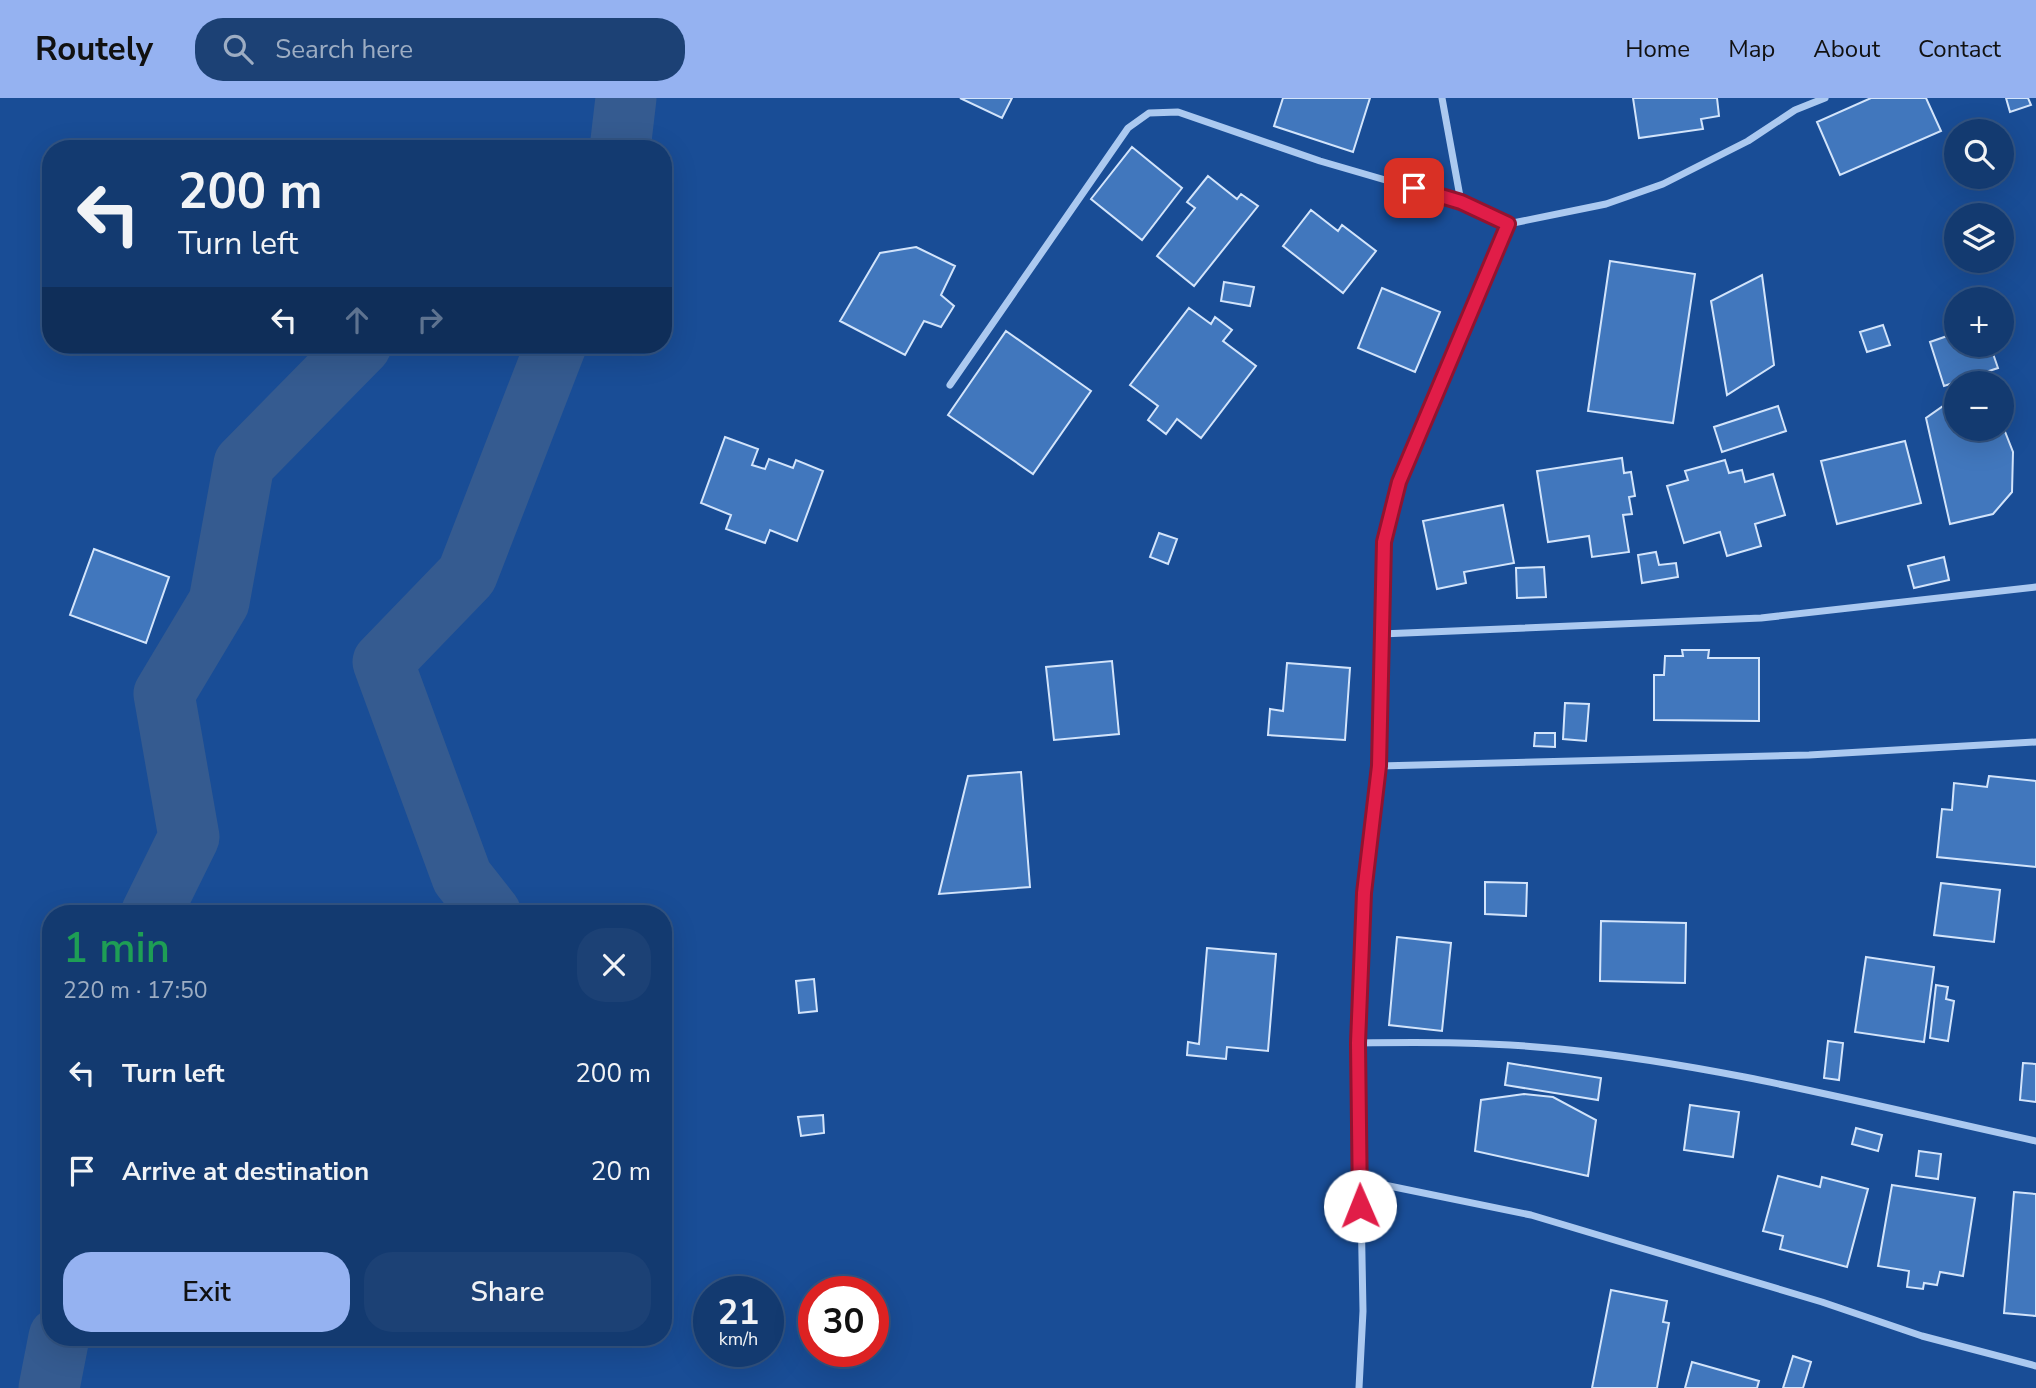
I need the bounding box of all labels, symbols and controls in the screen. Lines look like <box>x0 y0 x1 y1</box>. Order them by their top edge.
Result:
search box <box>195 18 685 81</box>
text: Routely <box>35 27 153 72</box>
icon: search <box>219 30 257 68</box>
text: Search here <box>275 32 413 67</box>
text: Home <box>1625 33 1690 65</box>
text: Map <box>1728 33 1775 65</box>
text: About <box>1813 33 1880 65</box>
text: Contact <box>1918 33 2001 65</box>
map controls <box>1944 119 2014 441</box>
button: search <box>1944 119 2014 189</box>
text: 200 m <box>178 158 322 225</box>
pin <box>1384 158 1444 218</box>
icon: left <box>63 168 154 259</box>
icon: arrive <box>1395 169 1433 207</box>
button: layers <box>1944 203 2014 273</box>
text: Turn left <box>178 222 298 265</box>
button: + <box>1944 287 2014 357</box>
icon: left <box>265 301 303 339</box>
icon: ahead <box>338 301 376 339</box>
icon: right <box>411 301 449 339</box>
button: − <box>1944 371 2014 441</box>
text: 1 min <box>63 920 170 977</box>
button: close <box>577 928 651 1002</box>
text: 220 m · 17:50 <box>63 975 208 1006</box>
icon: left <box>63 1054 101 1092</box>
text: Turn left <box>122 1056 225 1091</box>
text: 200 m <box>575 1056 651 1091</box>
icon: arrive <box>63 1152 101 1190</box>
text: Arrive at destination <box>122 1154 369 1189</box>
text: 20 m <box>591 1154 651 1189</box>
position arrow <box>1323 1169 1397 1243</box>
button: Exit <box>63 1252 350 1332</box>
button: Share <box>364 1252 651 1332</box>
speed limit sign: 30 <box>798 1276 889 1367</box>
text: 21 <box>717 1289 760 1336</box>
text: km/h <box>719 1327 758 1351</box>

